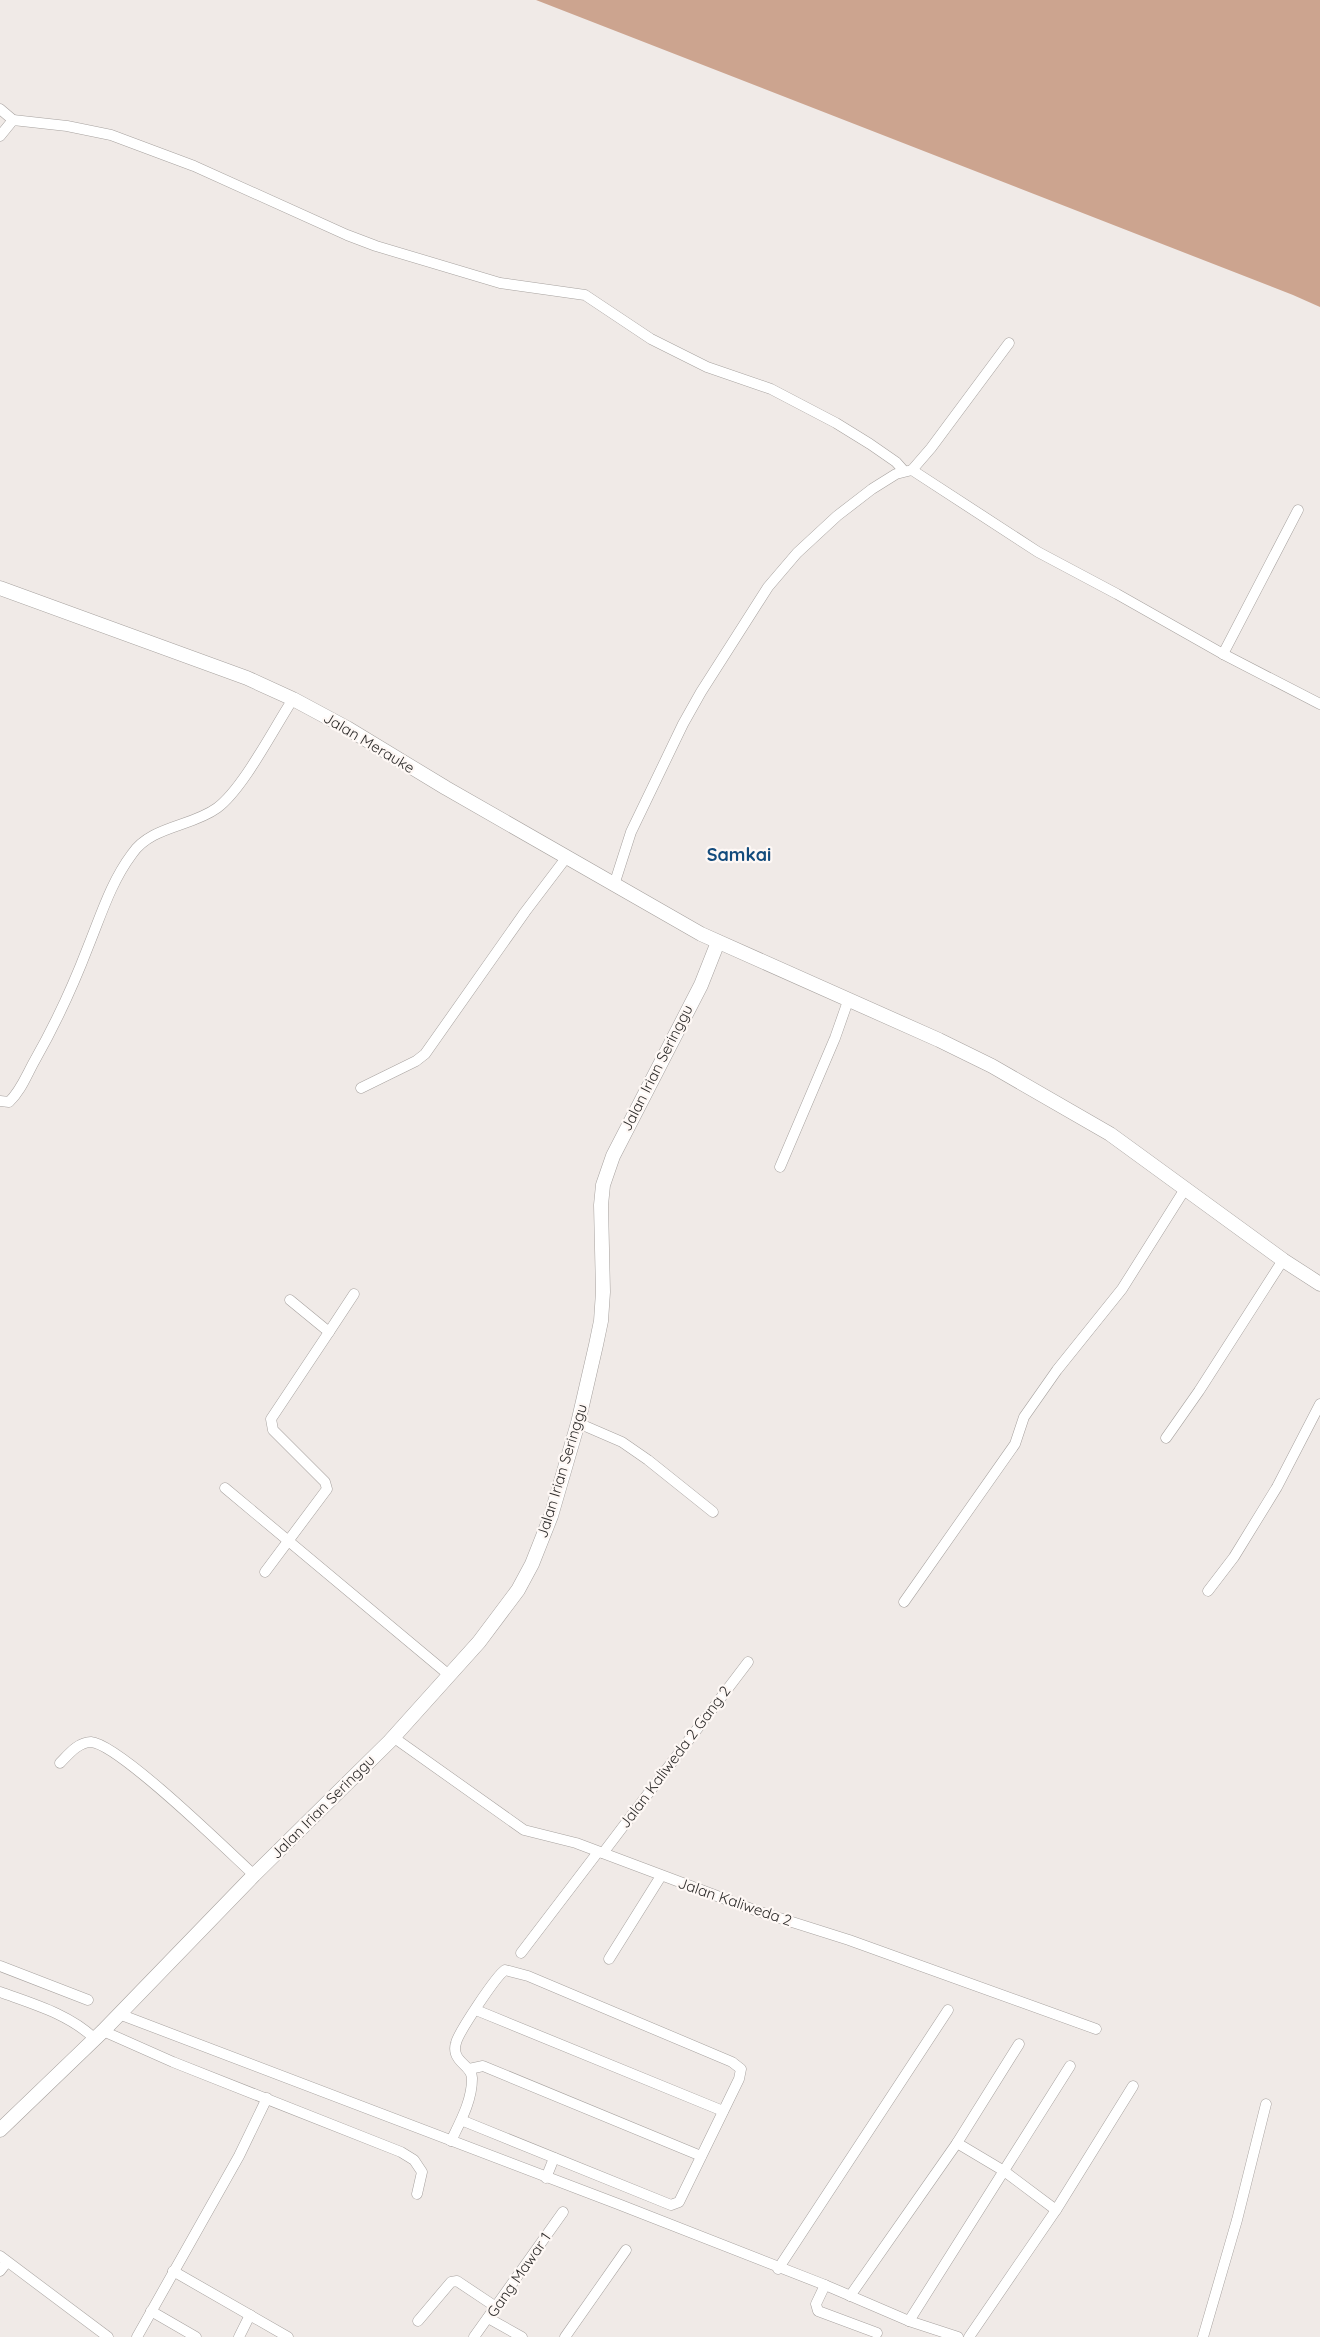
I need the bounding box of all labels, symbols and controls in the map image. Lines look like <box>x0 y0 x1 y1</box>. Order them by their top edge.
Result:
street label: Jalan Merauke <box>320 708 418 777</box>
district label: Samkai <box>707 843 771 866</box>
street label: Jalan Irian Seringgu <box>616 1001 697 1134</box>
street label: Jalan Irian Seringgu <box>532 1401 591 1540</box>
street label: Jalan Kaliweda 2 Gang 2 <box>615 1682 734 1832</box>
street label: Jalan Irian Seringgu <box>267 1751 379 1863</box>
street label: Jalan Kaliweda 2 <box>676 1873 795 1930</box>
street label: Gang Mawar 1 <box>482 2229 555 2321</box>

